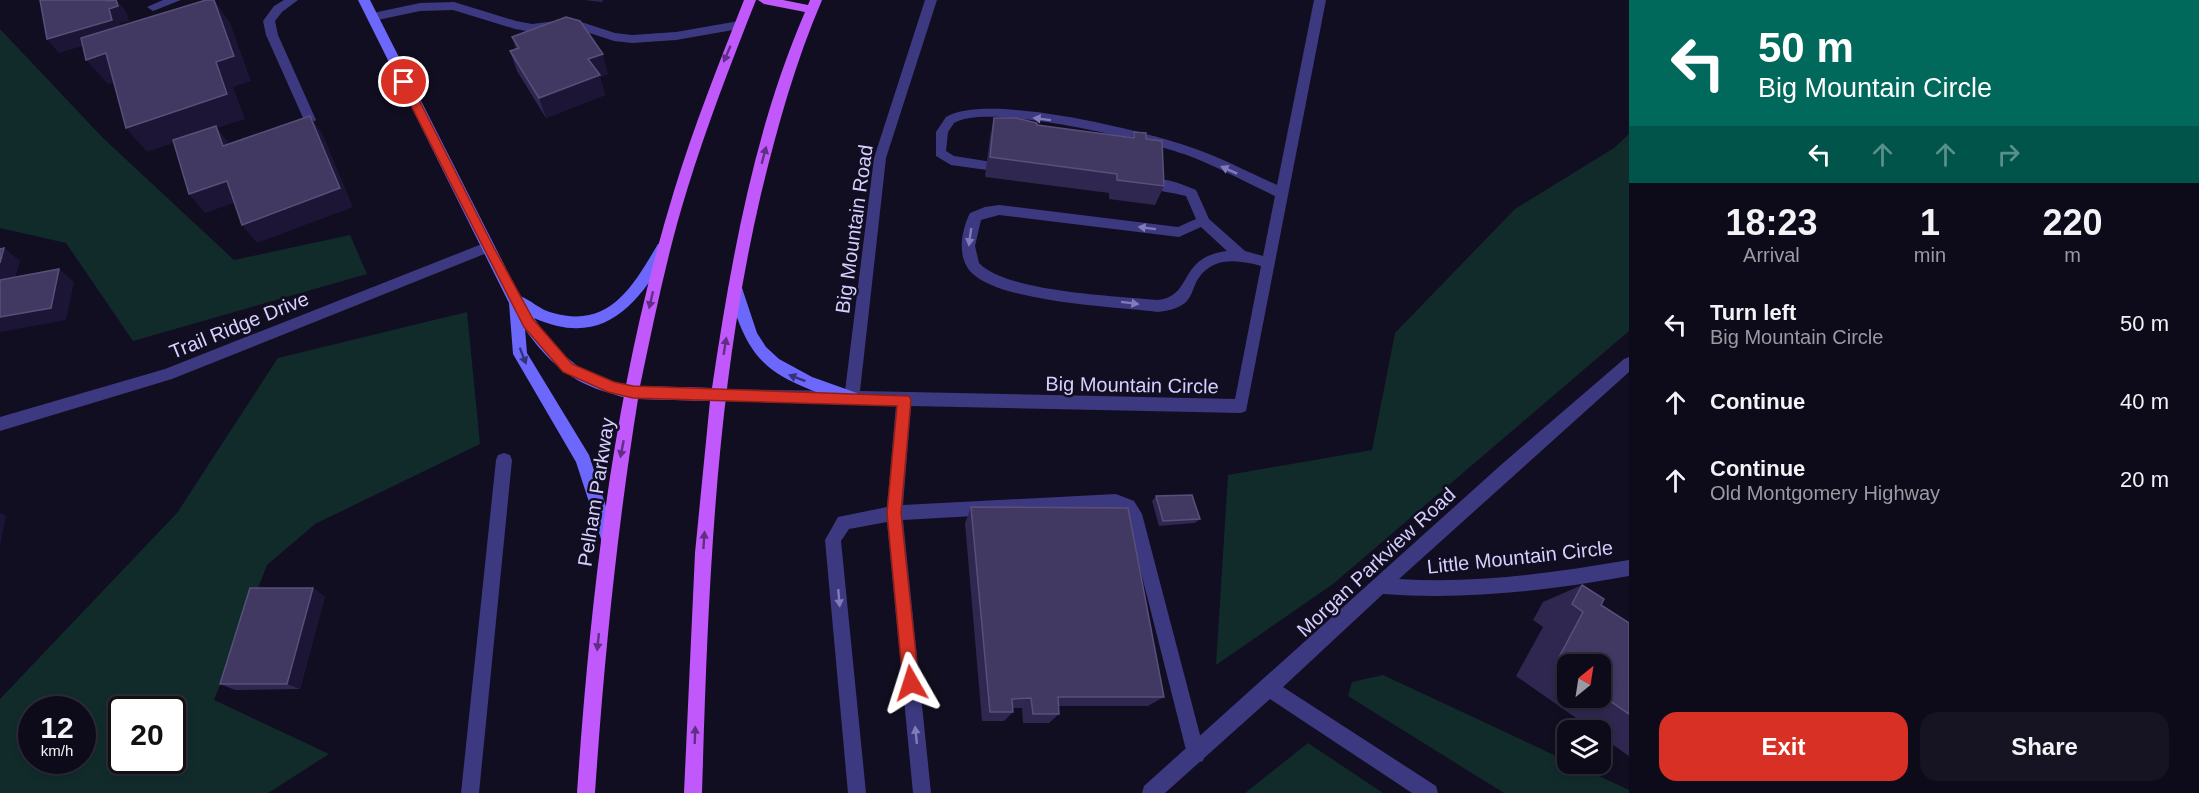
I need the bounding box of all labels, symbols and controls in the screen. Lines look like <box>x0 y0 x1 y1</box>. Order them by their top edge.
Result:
icon: left <box>1659 24 1737 102</box>
text: 50 m <box>1758 24 1854 71</box>
one-way arrow <box>722 45 732 63</box>
pin <box>378 56 429 107</box>
icon: arrive <box>387 65 420 98</box>
text: Big Mountain Circle <box>1758 73 1992 103</box>
one-way arrow <box>1032 114 1051 124</box>
icon: left <box>1803 138 1836 171</box>
icon: ahead <box>1866 138 1899 171</box>
icon: ahead <box>1929 138 1962 171</box>
icon: right <box>1992 138 2025 171</box>
street label: Big Mountain Road <box>831 143 877 315</box>
one-way arrow <box>760 146 770 164</box>
one-way arrow <box>1220 165 1237 174</box>
text: 18:23 <box>1725 202 1817 243</box>
text: 1 <box>1920 202 1940 243</box>
text: 220 <box>2042 202 2103 243</box>
one-way arrow <box>1137 223 1156 233</box>
one-way arrow <box>966 227 975 246</box>
text: Arrival <box>1743 244 1800 266</box>
text: min <box>1914 244 1946 266</box>
text: m <box>2064 244 2081 266</box>
street label: Trail Ridge Drive <box>166 287 312 363</box>
one-way arrow <box>645 290 655 309</box>
one-way arrow <box>1120 298 1139 308</box>
text: Turn left <box>1710 300 1796 325</box>
icon: left <box>1659 308 1692 341</box>
text: 50 m <box>2120 311 2169 336</box>
text: Big Mountain Circle <box>1710 326 1883 348</box>
one-way arrow <box>721 336 730 355</box>
one-way arrow <box>518 347 528 365</box>
street label: Big Mountain Circle <box>1045 372 1219 398</box>
one-way arrow <box>788 373 806 383</box>
icon: ahead <box>1659 386 1692 419</box>
text: Continue <box>1710 389 1805 414</box>
text: 40 m <box>2120 389 2169 414</box>
street label: Pelham Parkway <box>573 416 619 568</box>
one-way arrow <box>617 440 626 459</box>
text: Continue <box>1710 456 1805 481</box>
icon: ahead <box>1659 464 1692 497</box>
text: 20 m <box>2120 467 2169 492</box>
text: Old Montgomery Highway <box>1710 482 1940 504</box>
street label: Morgan Parkview Road <box>1292 483 1460 641</box>
one-way arrow <box>699 530 709 549</box>
street label: Little Mountain Circle <box>1426 536 1614 578</box>
one-way arrow <box>834 588 844 607</box>
one-way arrow <box>593 633 603 652</box>
position arrow <box>879 651 943 715</box>
north arrow <box>1557 654 1611 708</box>
map controls <box>1557 654 1611 774</box>
speed limit sign: 20 <box>108 696 186 774</box>
text: 12 <box>40 711 74 744</box>
button: Exit <box>1659 712 1908 781</box>
button: Share <box>1920 712 2169 781</box>
button: layers <box>1557 720 1611 774</box>
one-way arrow <box>690 725 699 744</box>
one-way arrow <box>911 725 921 744</box>
text: km/h <box>41 742 73 759</box>

